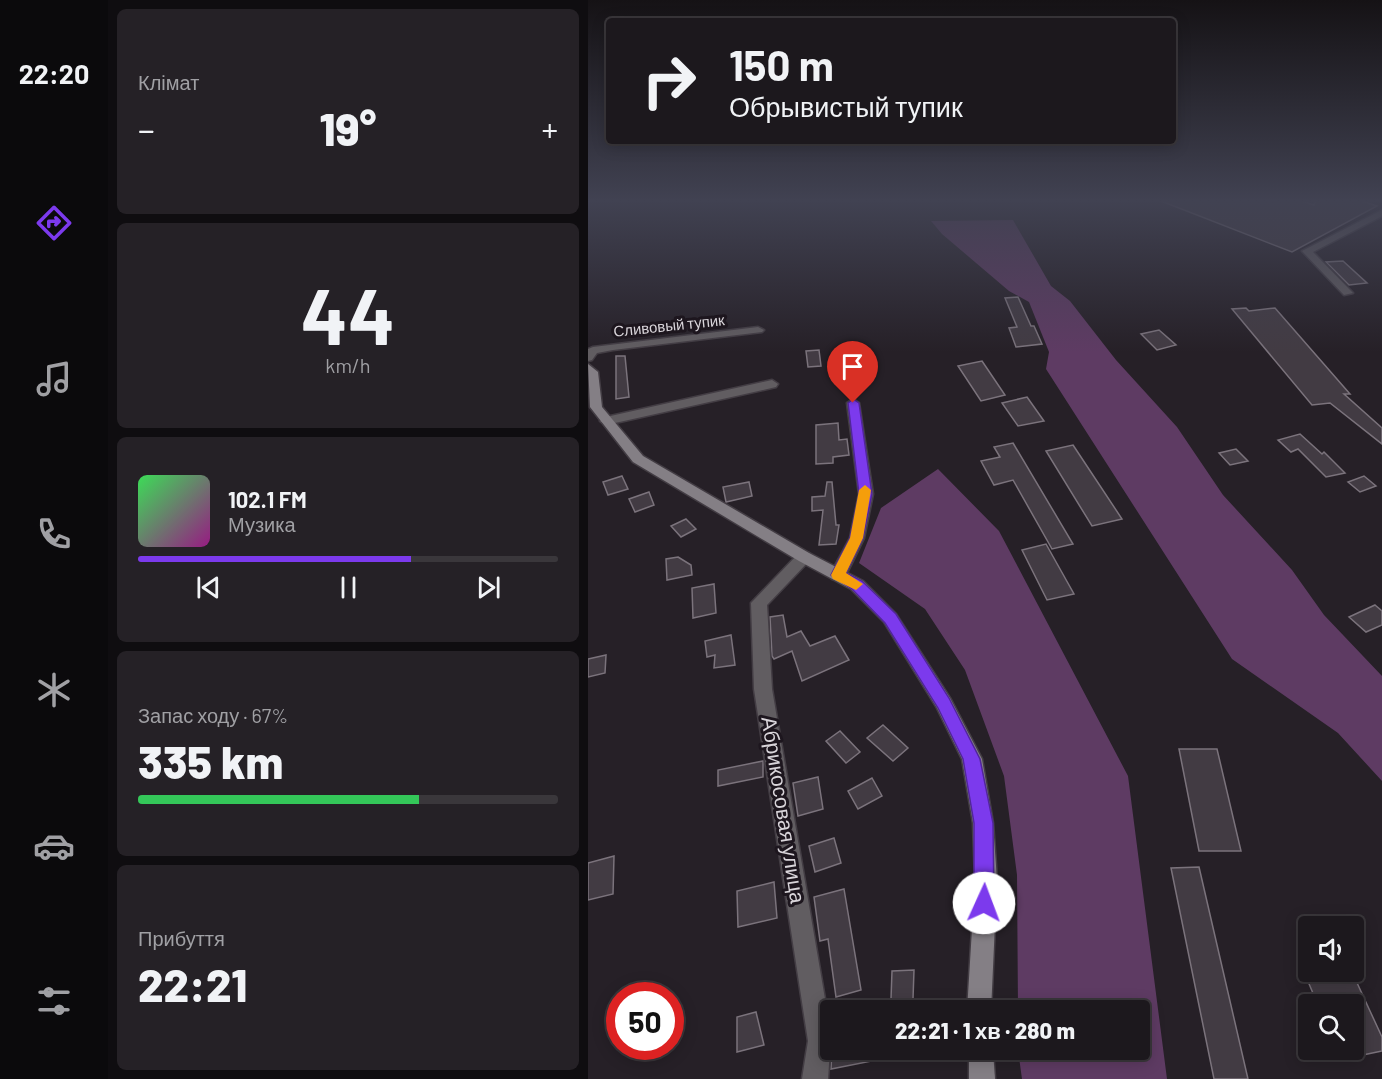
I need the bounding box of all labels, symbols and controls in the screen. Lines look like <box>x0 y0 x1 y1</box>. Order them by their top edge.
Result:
text: 150 m <box>729 39 834 89</box>
icon: right <box>630 42 708 120</box>
text: 22:20 <box>19 57 89 89</box>
text: Клімат <box>138 70 199 94</box>
text: Обрывистый тупик <box>729 90 963 122</box>
text: 19° <box>320 101 376 155</box>
text: − <box>138 109 155 149</box>
text: + <box>542 109 558 149</box>
icon: directions <box>33 202 75 244</box>
text: 44 <box>301 267 395 361</box>
street label: Сливовый тупик <box>612 310 726 340</box>
pin <box>827 341 878 403</box>
icon: arrive <box>836 350 869 383</box>
text: km/h <box>325 353 371 377</box>
icon: music <box>33 358 75 400</box>
text: 102.1 FM <box>228 486 307 512</box>
text: Музика <box>228 512 296 536</box>
icon: phone <box>33 513 75 555</box>
icon: previous <box>192 571 225 604</box>
icon: pause <box>332 571 365 604</box>
icon: next <box>472 571 505 604</box>
icon: climate <box>33 669 75 711</box>
text: Запас ходу · 67% <box>138 703 288 727</box>
street label: Абрикосовая улица <box>757 715 812 905</box>
text: 335 km <box>138 734 283 788</box>
icon: car <box>33 825 75 867</box>
position arrow <box>952 871 1016 935</box>
map controls <box>1298 916 1364 1060</box>
button: sound <box>1298 916 1364 982</box>
text: Прибуття <box>138 926 225 950</box>
text: 22:21 <box>138 957 247 1011</box>
icon: filters <box>33 980 75 1022</box>
speed limit sign: 50 <box>606 982 684 1060</box>
button: search <box>1298 994 1364 1060</box>
text: 22:21 · 1 хв · 280 m <box>895 1017 1075 1043</box>

